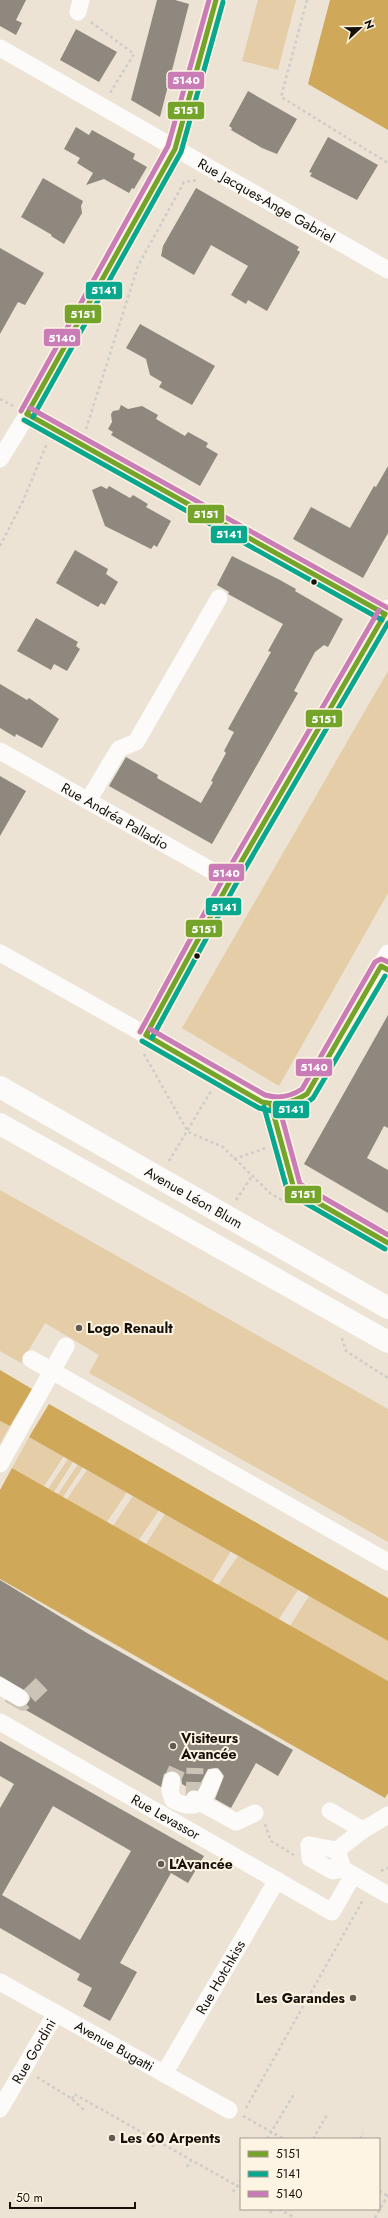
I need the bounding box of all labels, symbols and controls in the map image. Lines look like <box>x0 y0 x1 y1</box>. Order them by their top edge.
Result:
north arrow <box>340 8 380 48</box>
text: N <box>360 17 378 31</box>
line badge: 5140 <box>167 71 205 90</box>
text: 5140 <box>172 72 200 88</box>
line badge: 5151 <box>167 101 205 120</box>
text: 5151 <box>173 102 199 118</box>
street label: Rue Jacques-Ange Gabriel <box>194 153 339 248</box>
line badge: 5141 <box>85 281 123 300</box>
text: 5141 <box>91 282 117 298</box>
line badge: 5151 <box>64 304 102 324</box>
text: 5151 <box>70 306 96 322</box>
line badge: 5140 <box>43 328 81 347</box>
text: 5140 <box>48 330 76 346</box>
line badge: 5151 <box>187 504 225 524</box>
text: 5151 <box>193 506 219 522</box>
line badge: 5141 <box>210 525 248 544</box>
text: 5141 <box>216 526 242 542</box>
unlabelled marker <box>309 577 319 587</box>
line badge: 5151 <box>305 709 343 728</box>
text: 5151 <box>311 711 337 727</box>
street label: Rue Andréa Palladio <box>58 778 173 854</box>
line badge: 5140 <box>208 863 245 882</box>
text: 5140 <box>212 865 240 881</box>
line badge: 5141 <box>205 897 242 916</box>
text: 5141 <box>211 899 237 915</box>
line badge: 5151 <box>185 919 223 938</box>
text: 5151 <box>191 921 217 937</box>
unlabelled marker <box>192 951 202 961</box>
line badge: 5140 <box>295 1058 333 1077</box>
text: 5140 <box>300 1059 328 1075</box>
line badge: 5141 <box>272 1100 310 1119</box>
text: 5141 <box>278 1101 304 1117</box>
street label: Avenue Léon Blum <box>141 1161 246 1233</box>
line badge: 5151 <box>284 1185 322 1204</box>
text: 5151 <box>290 1186 316 1202</box>
place label: Logo Renault <box>87 1318 173 1338</box>
marker: Logo Renault <box>74 1323 84 1333</box>
place label: Visiteurs Avancée <box>180 1728 239 1764</box>
marker: Visiteurs Avancée <box>168 1741 178 1751</box>
street label: Rue Levassor <box>128 1789 204 1845</box>
place label: L'Avancée <box>169 1854 233 1874</box>
marker: L'Avancée <box>156 1859 166 1869</box>
street label: Rue Hotchkiss <box>191 1936 250 2018</box>
place label: Les Garandes <box>256 1988 346 2008</box>
marker: Les Garandes <box>348 1993 358 2003</box>
street label: Rue Gordini <box>7 2015 61 2088</box>
street label: Avenue Bugatti <box>71 2016 158 2076</box>
place label: Les 60 Arpents <box>120 2128 221 2148</box>
marker: Les 60 Arpents <box>107 2133 117 2143</box>
legend <box>240 2138 380 2210</box>
text: 5151 <box>276 2145 300 2163</box>
text: 5141 <box>276 2165 301 2183</box>
scale bar <box>10 2184 135 2210</box>
text: 5140 <box>276 2185 302 2203</box>
text: 50 m <box>16 2189 43 2207</box>

